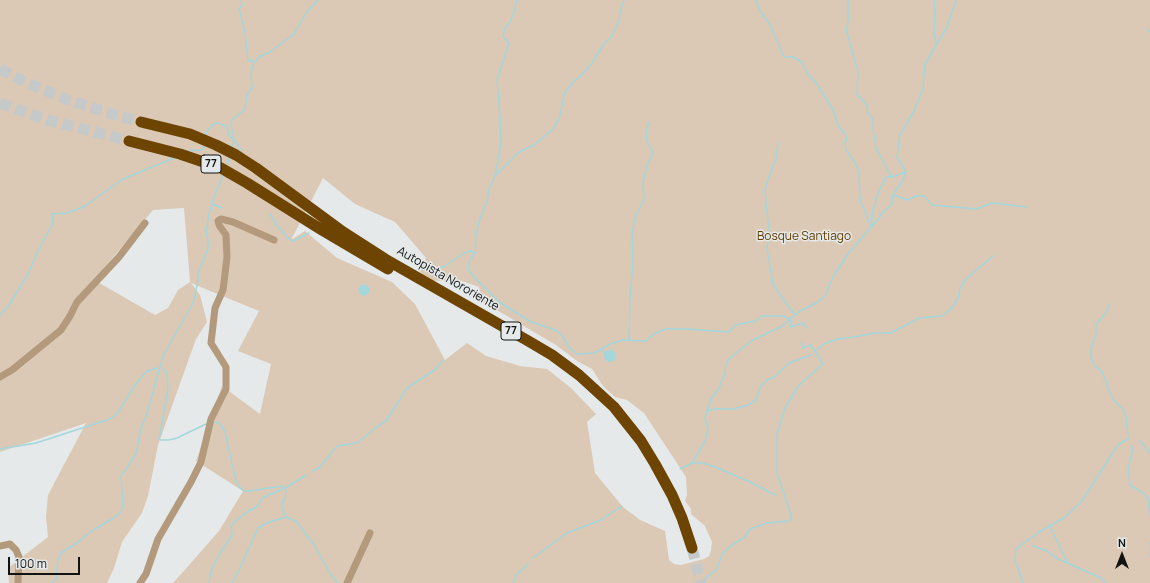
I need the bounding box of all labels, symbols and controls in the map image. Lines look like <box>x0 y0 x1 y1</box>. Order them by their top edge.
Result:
road number: 77 <box>201 155 221 173</box>
park label: Bosque Santiago <box>757 230 851 244</box>
street label: Autopista Nororiente <box>394 244 502 314</box>
road number: 77 <box>501 322 521 340</box>
north arrow <box>1102 535 1142 575</box>
text: N <box>1118 535 1126 550</box>
scale bar <box>10 549 82 575</box>
text: 100 m <box>15 555 47 572</box>

